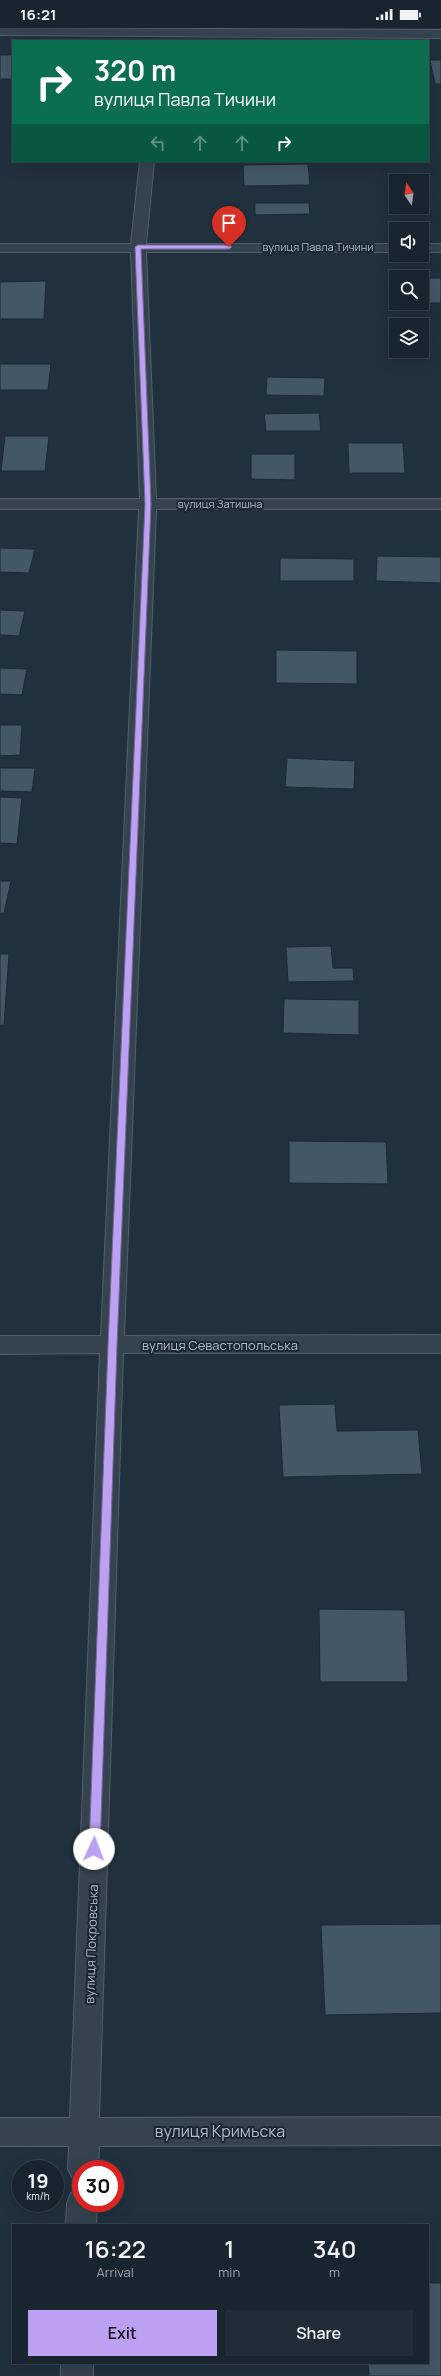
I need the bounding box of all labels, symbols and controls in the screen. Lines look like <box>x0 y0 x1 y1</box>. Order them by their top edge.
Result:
text: 16:21 <box>20 4 57 25</box>
text: 320 m <box>94 51 176 89</box>
icon: right <box>28 56 80 108</box>
text: вулиця Павла Тичини <box>94 87 276 111</box>
icon: left <box>147 132 169 154</box>
icon: ahead <box>189 132 211 154</box>
icon: ahead <box>231 132 253 154</box>
icon: right <box>273 132 295 154</box>
north arrow <box>389 174 429 214</box>
map controls <box>389 174 429 358</box>
pin <box>212 206 246 247</box>
icon: arrive <box>218 212 240 234</box>
button: sound <box>389 222 429 262</box>
street label: вулиця Павла Тичини <box>262 239 374 254</box>
button: search <box>389 270 429 310</box>
button: layers <box>389 318 429 358</box>
street label: вулиця Затишна <box>178 496 262 511</box>
street label: вулиця Севастопольська <box>142 1336 298 1354</box>
position arrow <box>73 1828 115 1870</box>
street label: вулиця Покровська <box>80 1884 102 2004</box>
street label: вулиця Кримьска <box>155 2120 285 2142</box>
speed limit sign: 30 <box>72 2160 124 2212</box>
text: 19 <box>27 2167 49 2194</box>
text: km/h <box>26 2189 50 2203</box>
text: 16:22 <box>85 2232 146 2265</box>
text: 1 <box>224 2232 234 2265</box>
text: 340 <box>313 2232 356 2265</box>
text: Arrival <box>97 2263 134 2281</box>
text: min <box>218 2263 240 2281</box>
text: m <box>329 2263 340 2281</box>
button: Exit <box>28 2310 217 2356</box>
button: Share <box>225 2310 413 2356</box>

